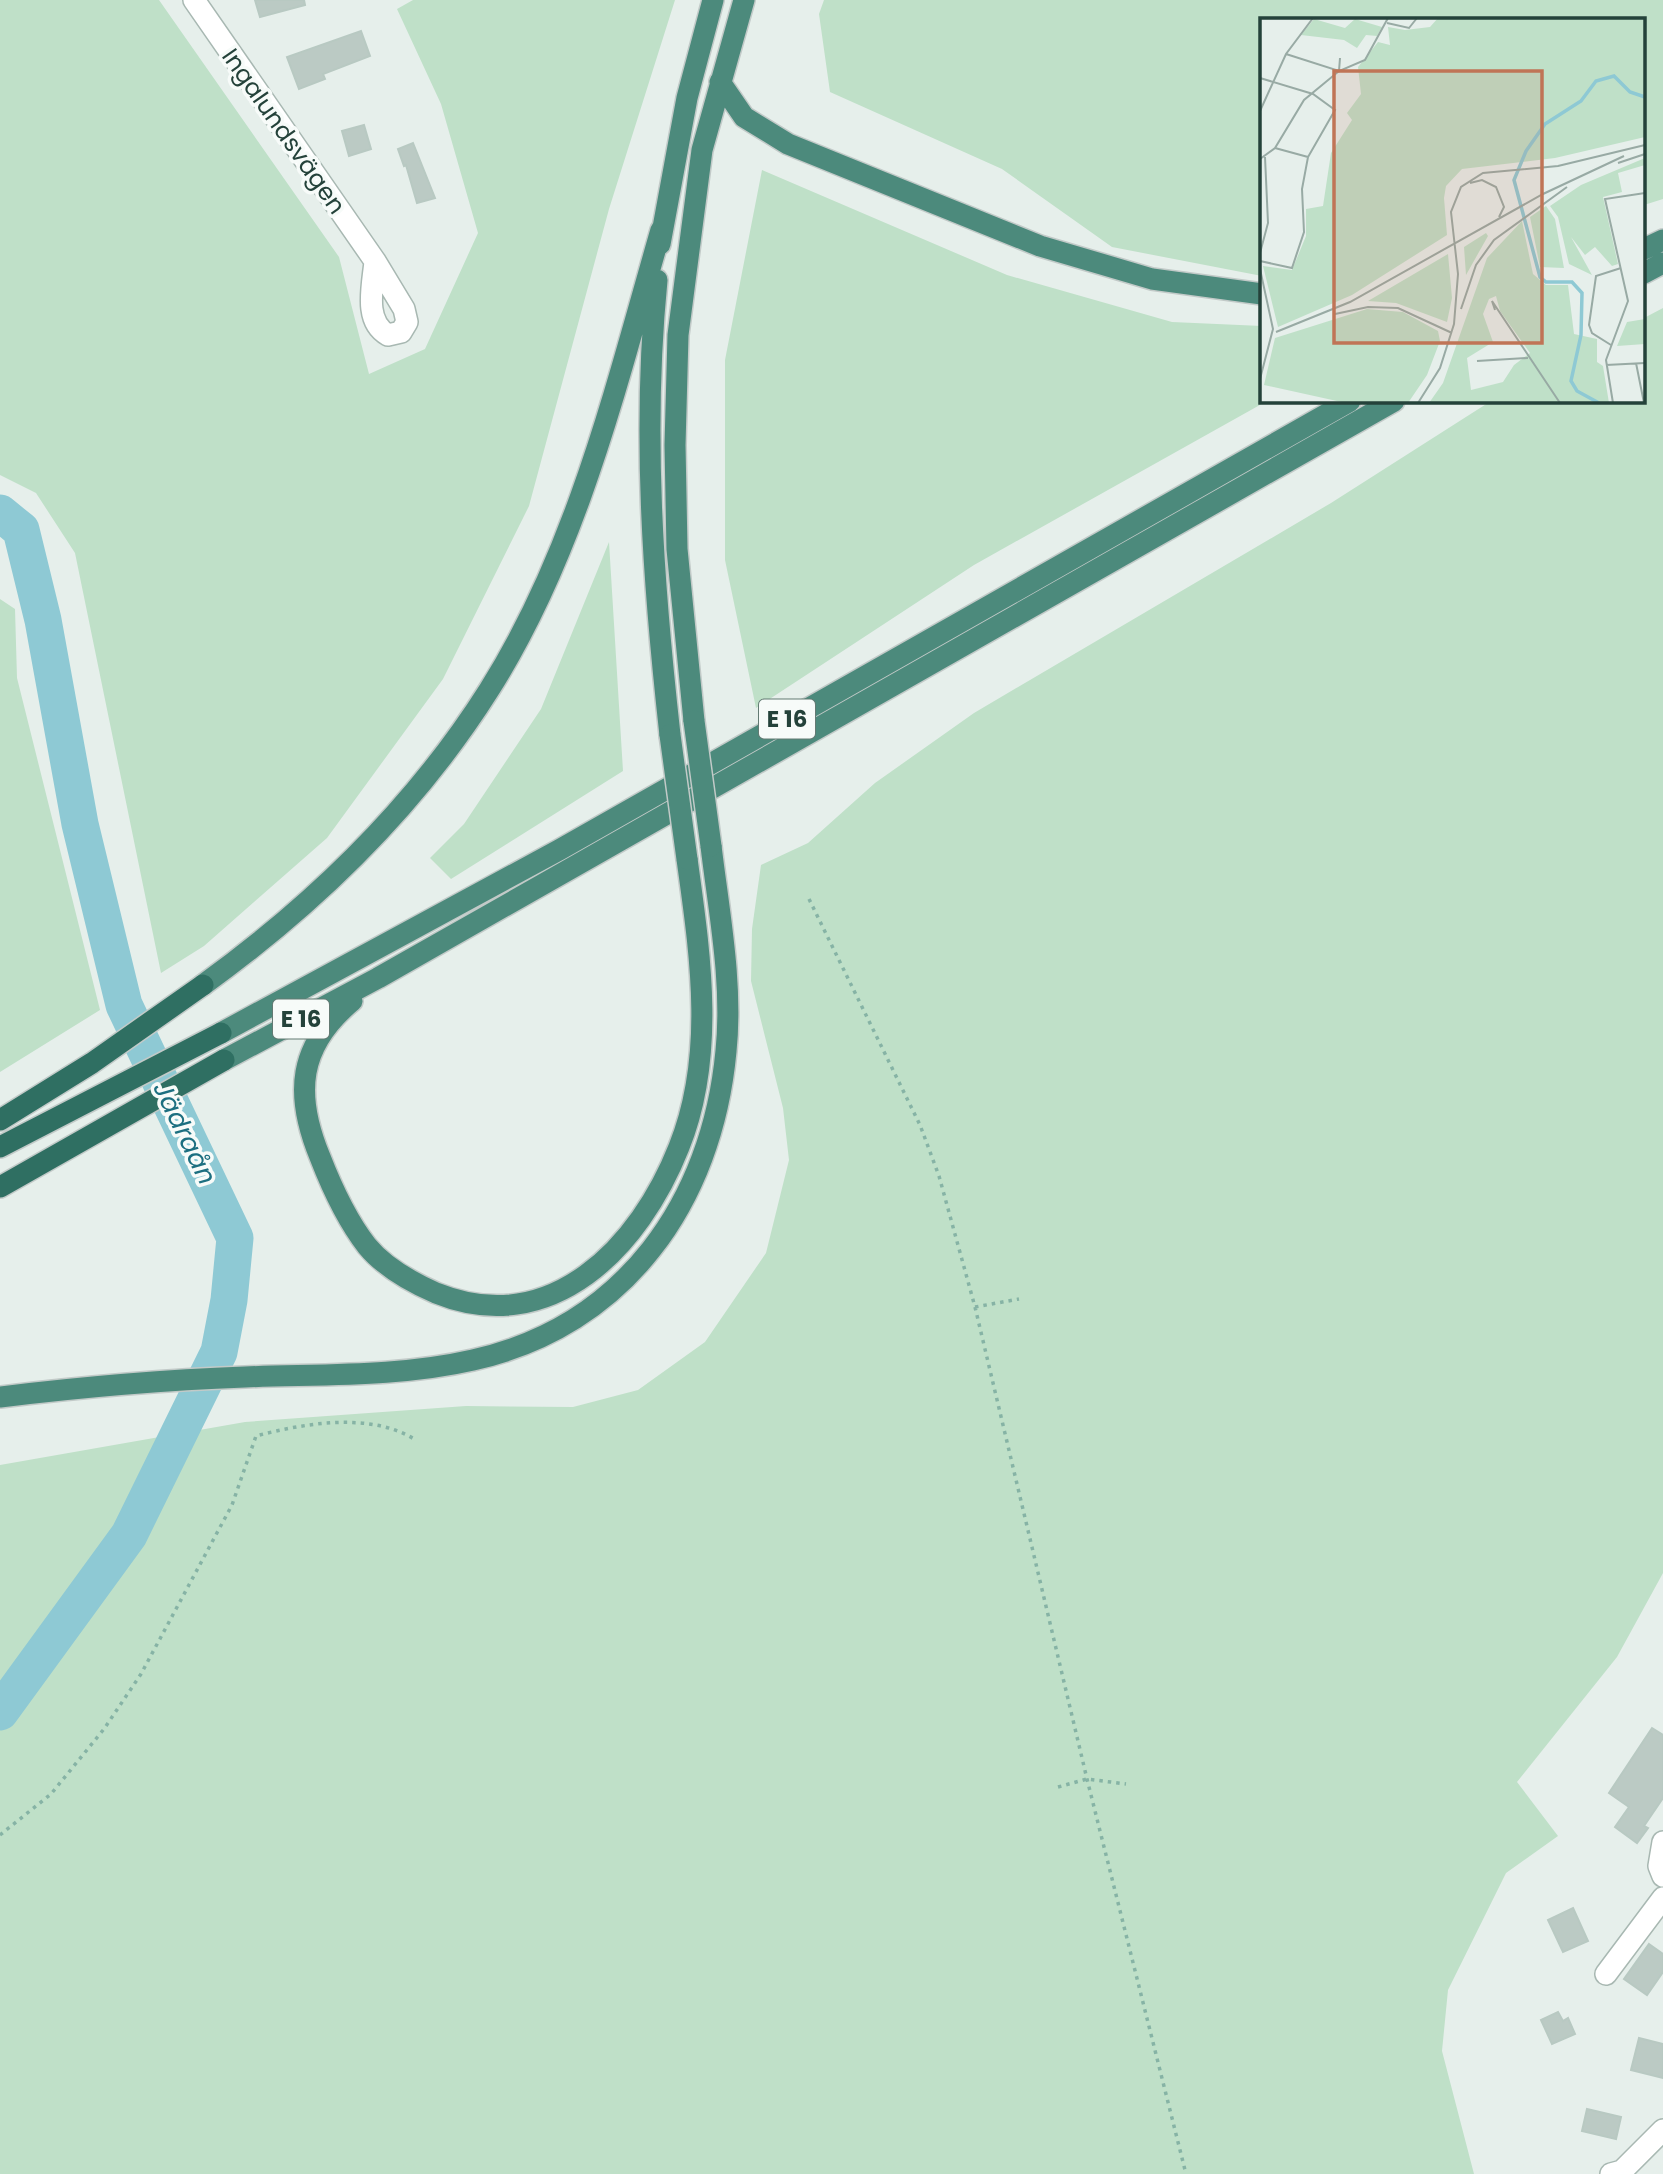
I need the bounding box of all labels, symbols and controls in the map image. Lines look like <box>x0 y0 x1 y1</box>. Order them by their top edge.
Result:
inset map <box>1260 18 1646 402</box>
street label: Ingalundsvägen <box>214 42 354 220</box>
road number: E 16 <box>759 699 815 738</box>
road number: E 16 <box>273 1000 329 1038</box>
water label: Jädraån <box>145 1075 225 1191</box>

